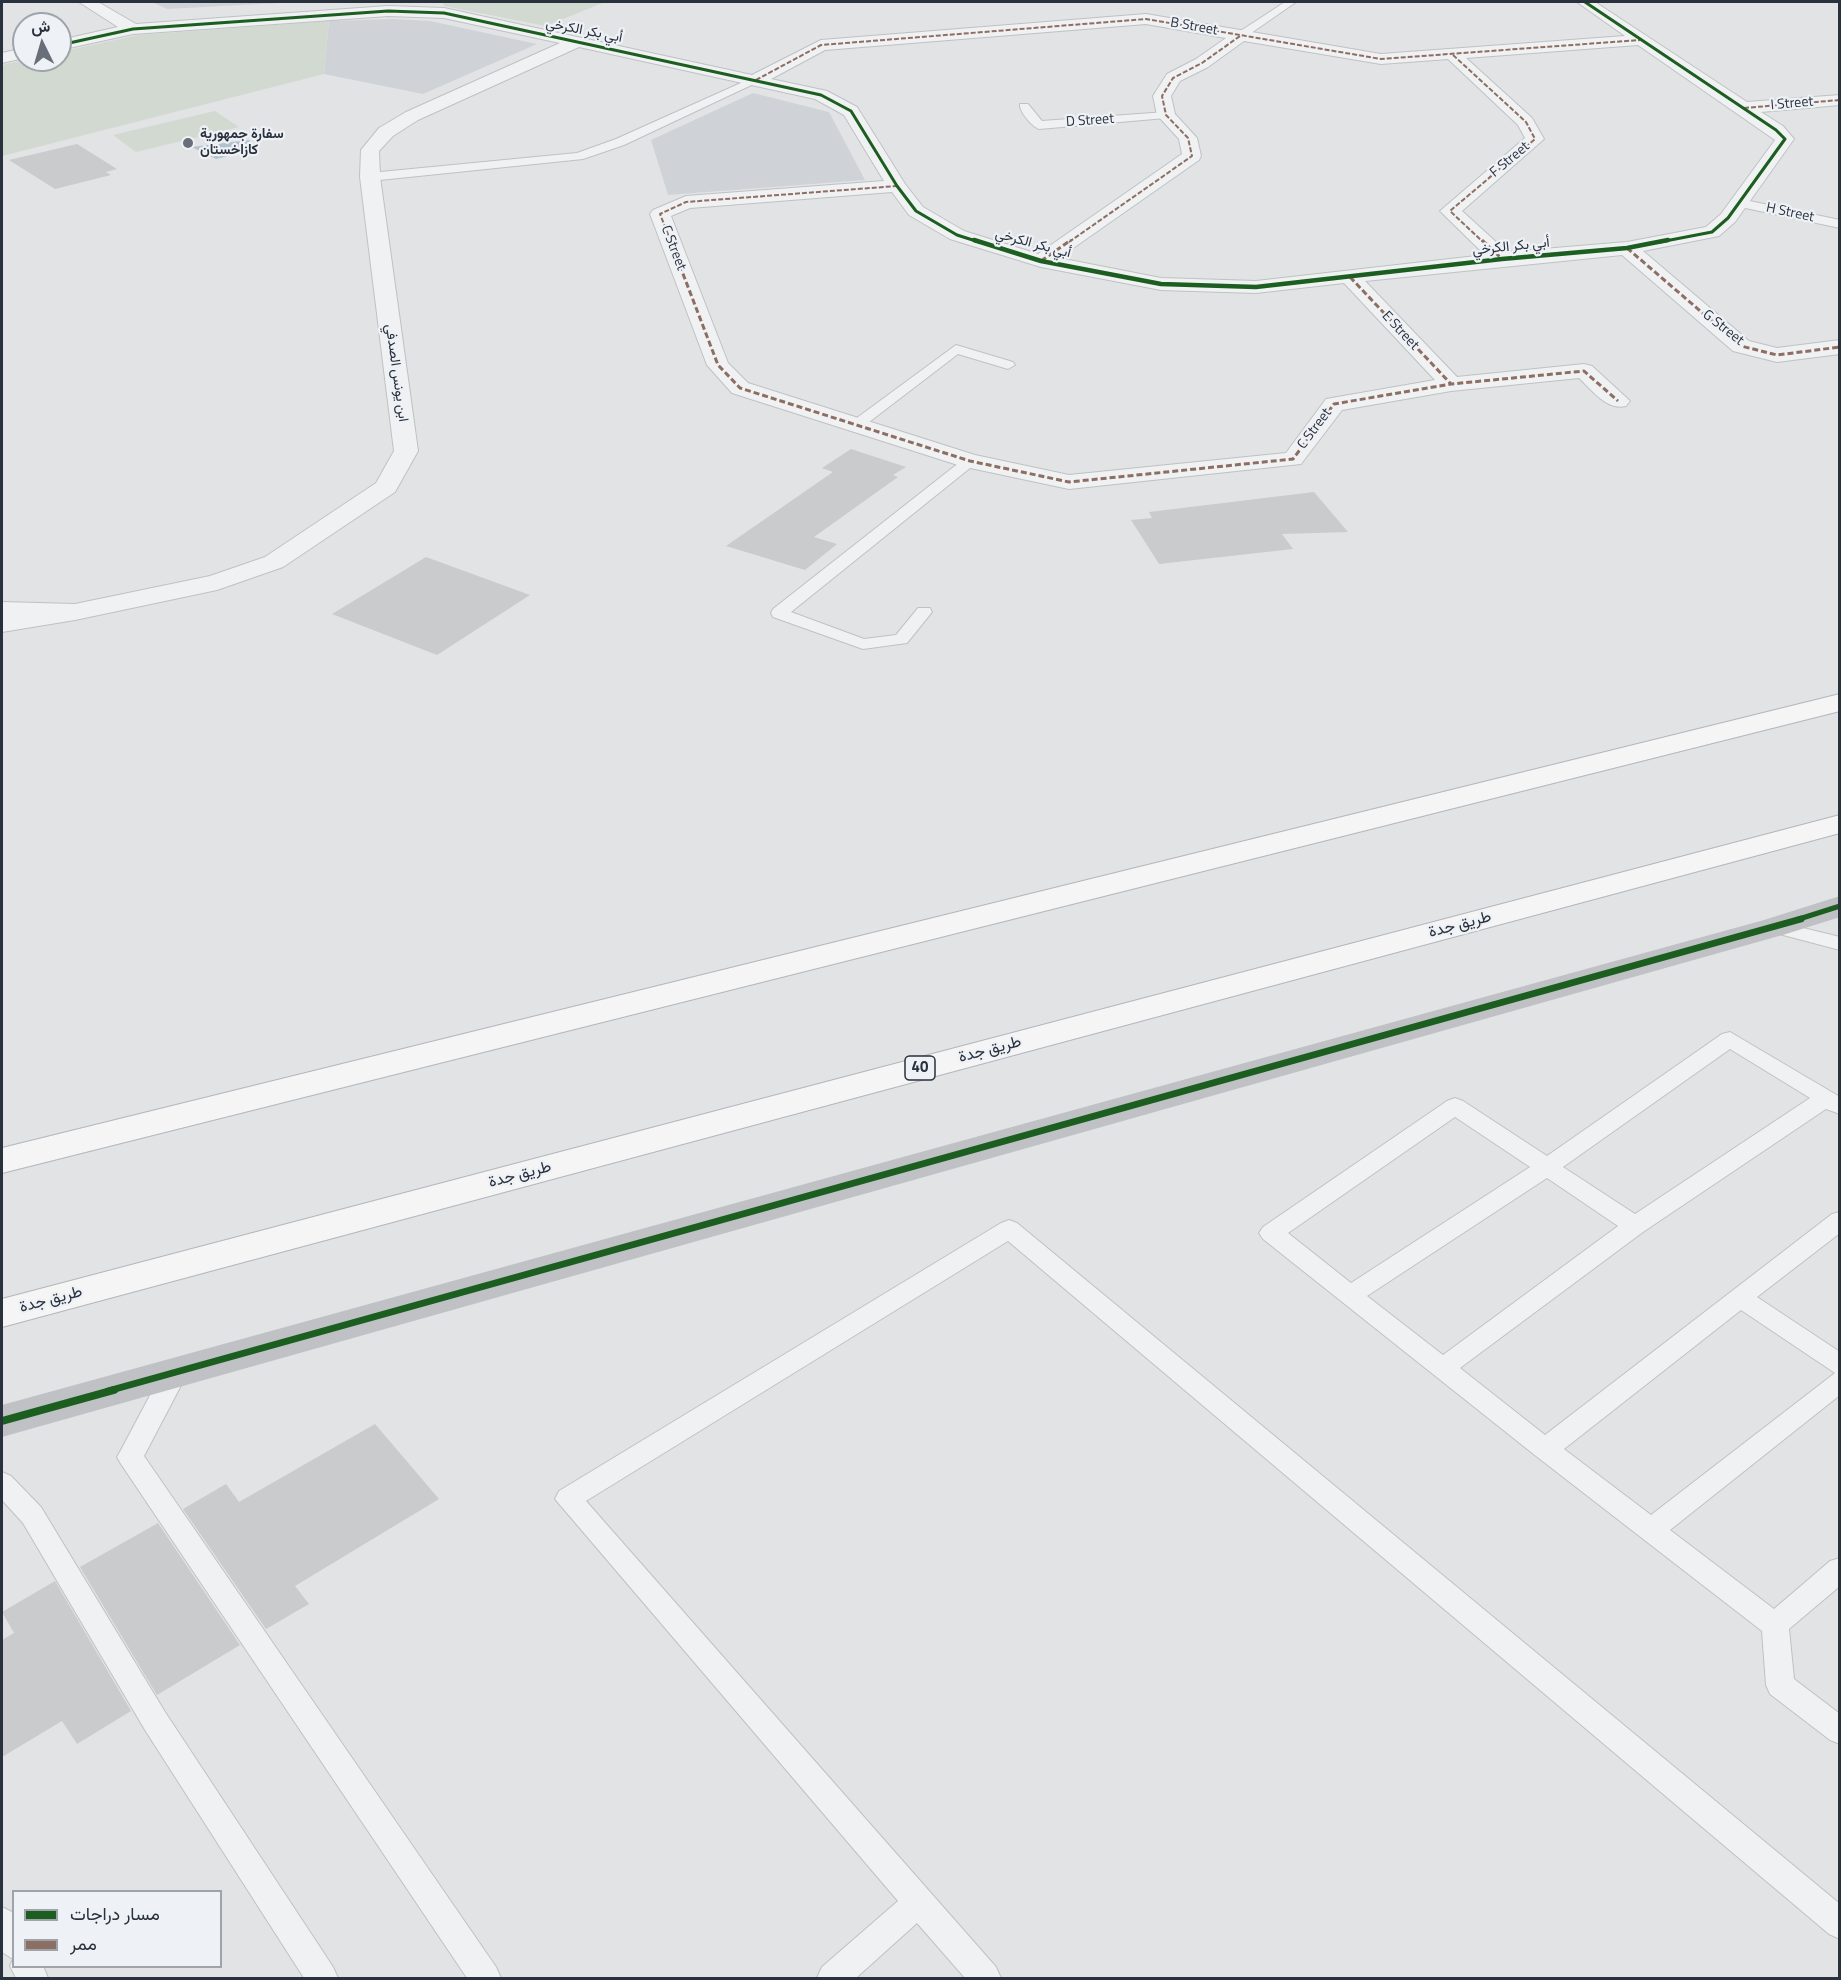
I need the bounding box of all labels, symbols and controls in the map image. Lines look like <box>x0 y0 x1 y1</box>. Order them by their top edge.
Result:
north arrow <box>12 12 72 72</box>
text: ش <box>30 13 51 39</box>
street label: أبي بكر الكرخي <box>544 15 624 47</box>
street label: B Street <box>1169 15 1219 39</box>
street label: I Street <box>1770 94 1814 114</box>
street label: D Street <box>1065 111 1115 131</box>
place label: سفارة جمهورية كازاخستان <box>200 127 284 160</box>
marker: سفارة جمهورية كازاخستان <box>181 136 195 150</box>
street label: F Street <box>1487 139 1533 181</box>
street label: H Street <box>1764 200 1816 226</box>
street label: C Street <box>657 223 689 273</box>
street label: أبي بكر الكرخي <box>993 226 1073 262</box>
street label: أبي بكر الكرخي <box>1471 235 1551 259</box>
street label: G Street <box>1699 307 1747 349</box>
street label: E Street <box>1378 308 1422 354</box>
street label: ابن يونس الصدفي <box>381 323 411 423</box>
street label: C Street <box>1294 405 1336 453</box>
street label: طريق جدة <box>1427 907 1493 943</box>
street label: طريق جدة <box>957 1032 1023 1068</box>
road number: 40 <box>905 1056 935 1080</box>
street label: طريق جدة <box>487 1157 553 1193</box>
street label: طريق جدة <box>18 1282 84 1318</box>
legend <box>12 1890 222 1968</box>
text: مسار دراجات <box>70 1900 160 1927</box>
text: ممر <box>70 1930 97 1957</box>

